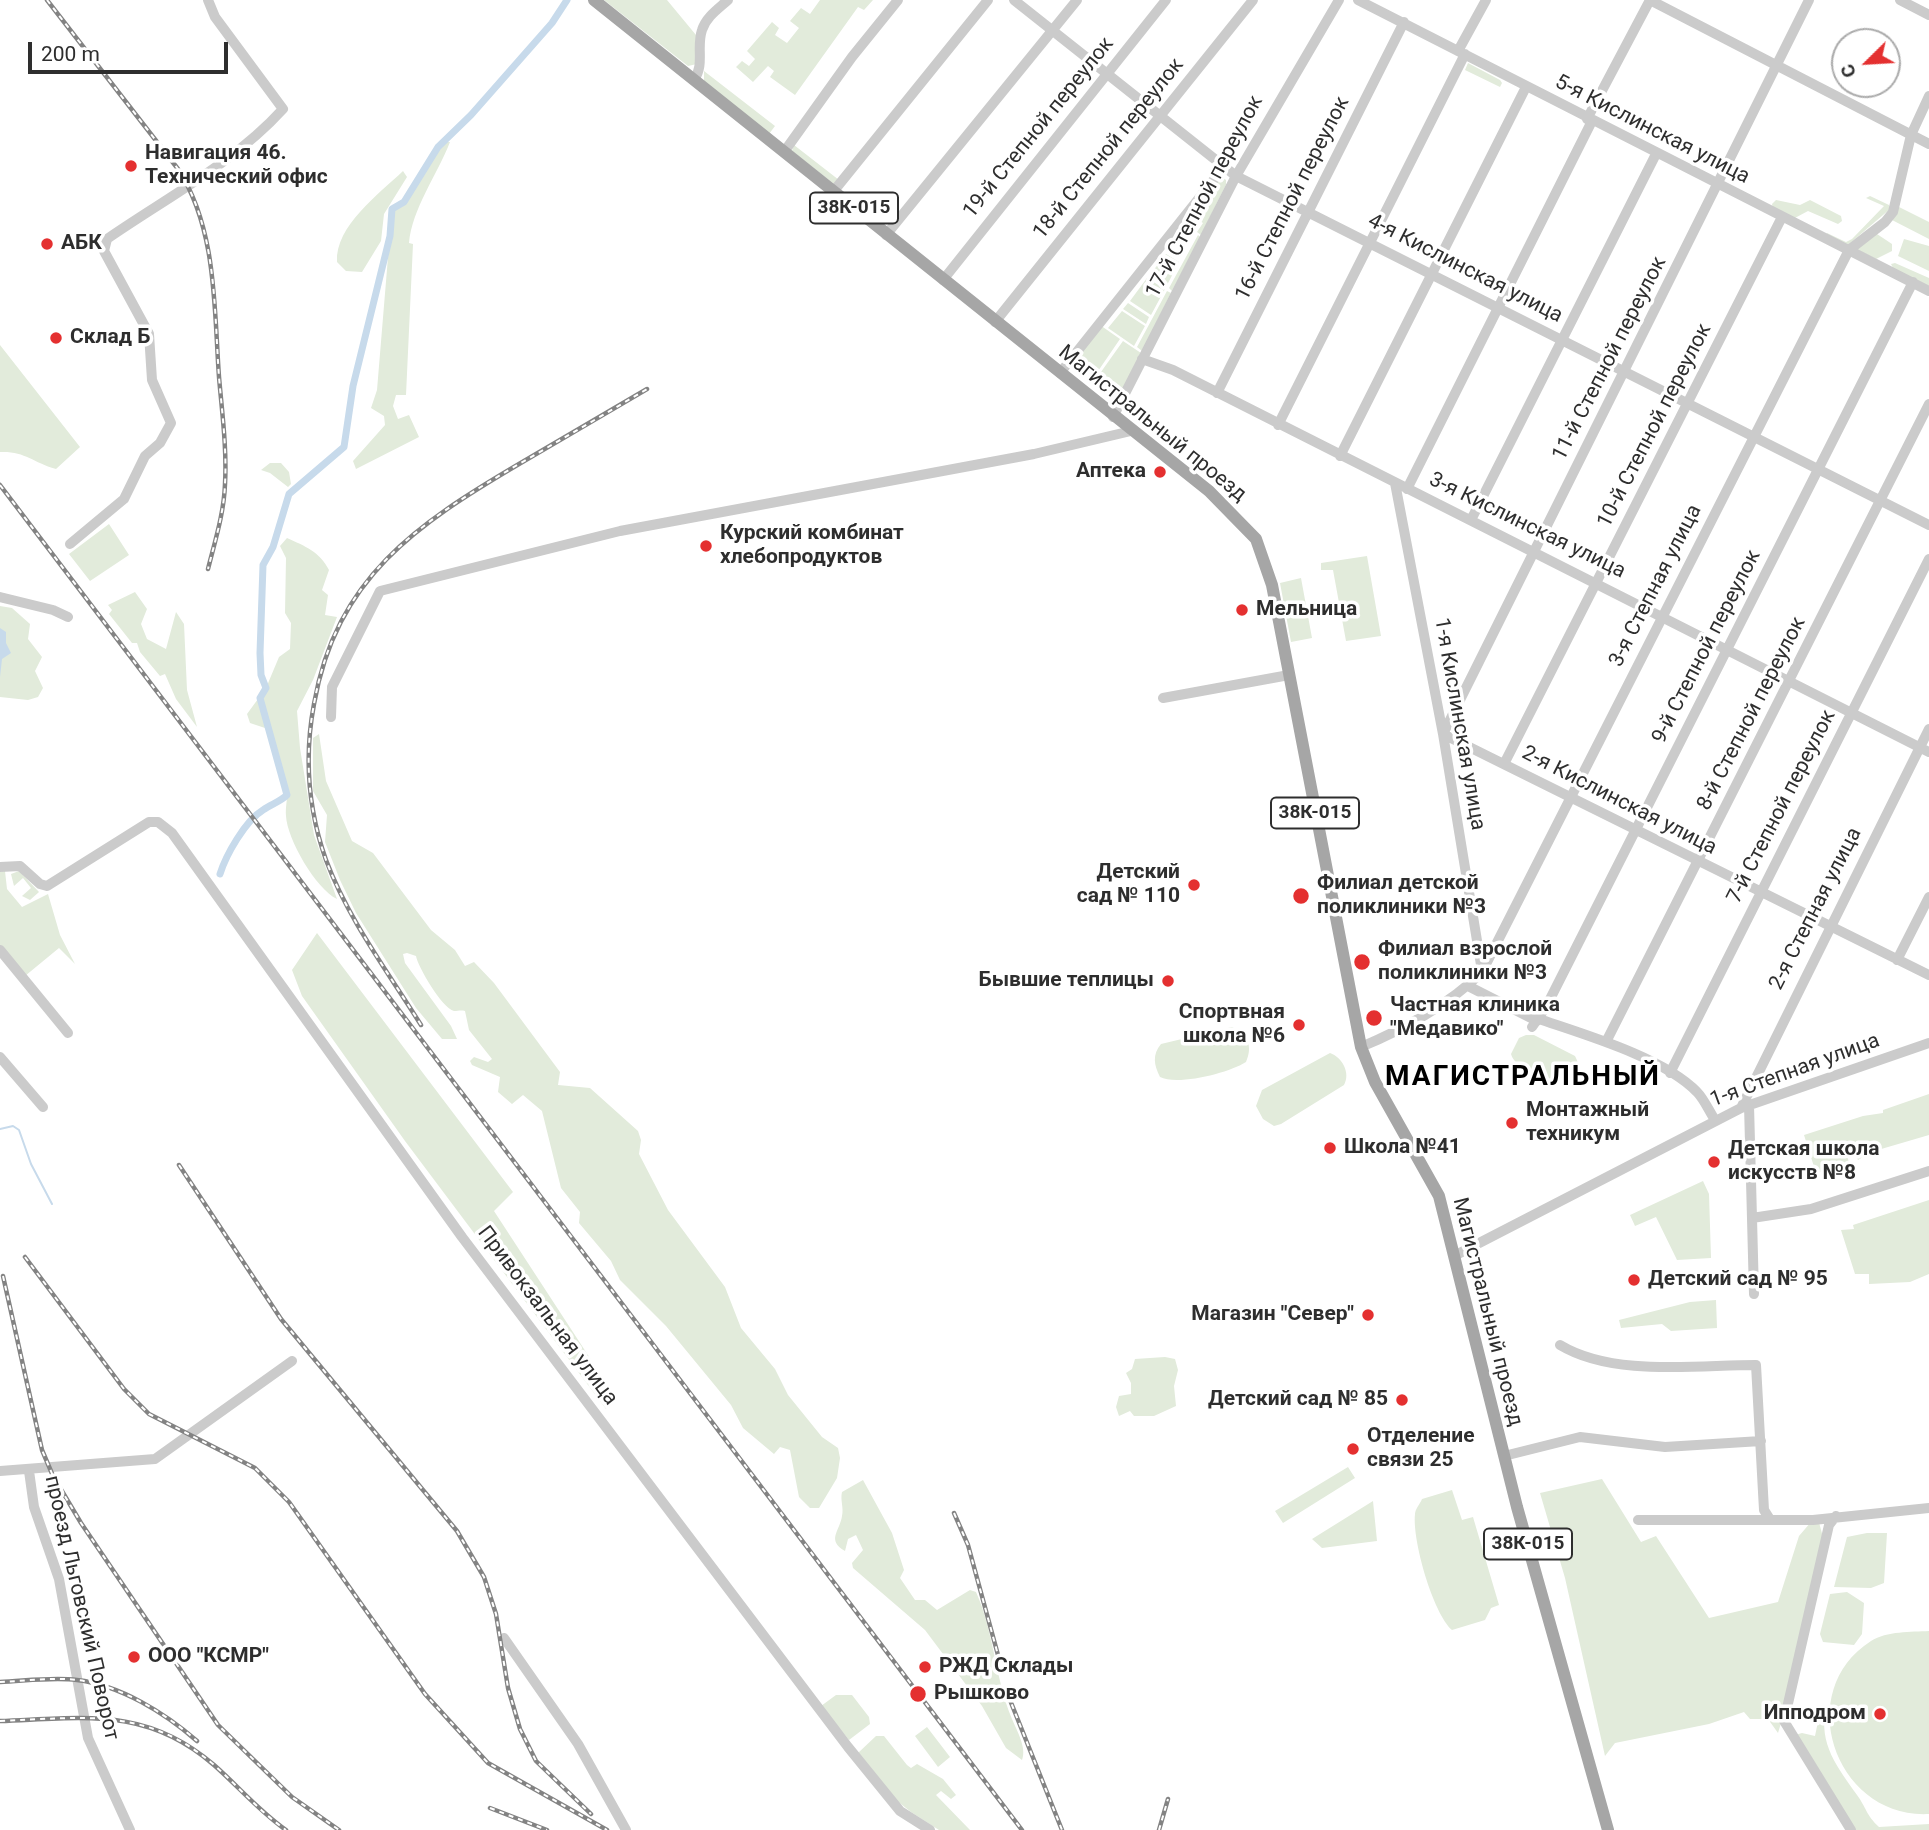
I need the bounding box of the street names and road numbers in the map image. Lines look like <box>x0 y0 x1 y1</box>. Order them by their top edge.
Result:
street label: 19-й Степной переулок <box>958 32 1120 224</box>
street label: 18-й Степной переулок <box>1028 53 1190 245</box>
street label: 5-я Кислинская улица <box>1550 70 1754 190</box>
street label: 17-й Степной переулок <box>1141 92 1269 302</box>
street label: 16-й Степной переулок <box>1231 93 1355 305</box>
road number: 38К-015 <box>810 192 898 224</box>
street label: 4-я Кислинская улица <box>1363 209 1567 329</box>
street label: 11-й Степной переулок <box>1548 253 1672 465</box>
street label: 10-й Степной переулок <box>1593 320 1717 532</box>
street label: Магистральный проезд <box>1053 340 1251 508</box>
street label: 3-я Кислинская улица <box>1425 467 1629 585</box>
street label: 3-я Степная улица <box>1604 501 1708 671</box>
street label: 9-й Степной переулок <box>1647 546 1767 748</box>
street label: 8-й Степной переулок <box>1692 613 1812 815</box>
street label: 1-я Кислинская улица <box>1428 616 1490 832</box>
street label: 7-й Степной переулок <box>1722 706 1842 908</box>
street label: 2-я Кислинская улица <box>1517 741 1721 861</box>
road number: 38К-015 <box>1271 798 1359 828</box>
street label: 2-я Степная улица <box>1764 824 1868 994</box>
street label: 1-я Степная улица <box>1707 1029 1883 1113</box>
street label: Магистральный проезд <box>1446 1195 1528 1429</box>
street label: Привокзальная улица <box>471 1221 623 1411</box>
street label: проезд Льговский Поворот <box>38 1473 124 1743</box>
road number: 38К-015 <box>1484 1528 1572 1560</box>

